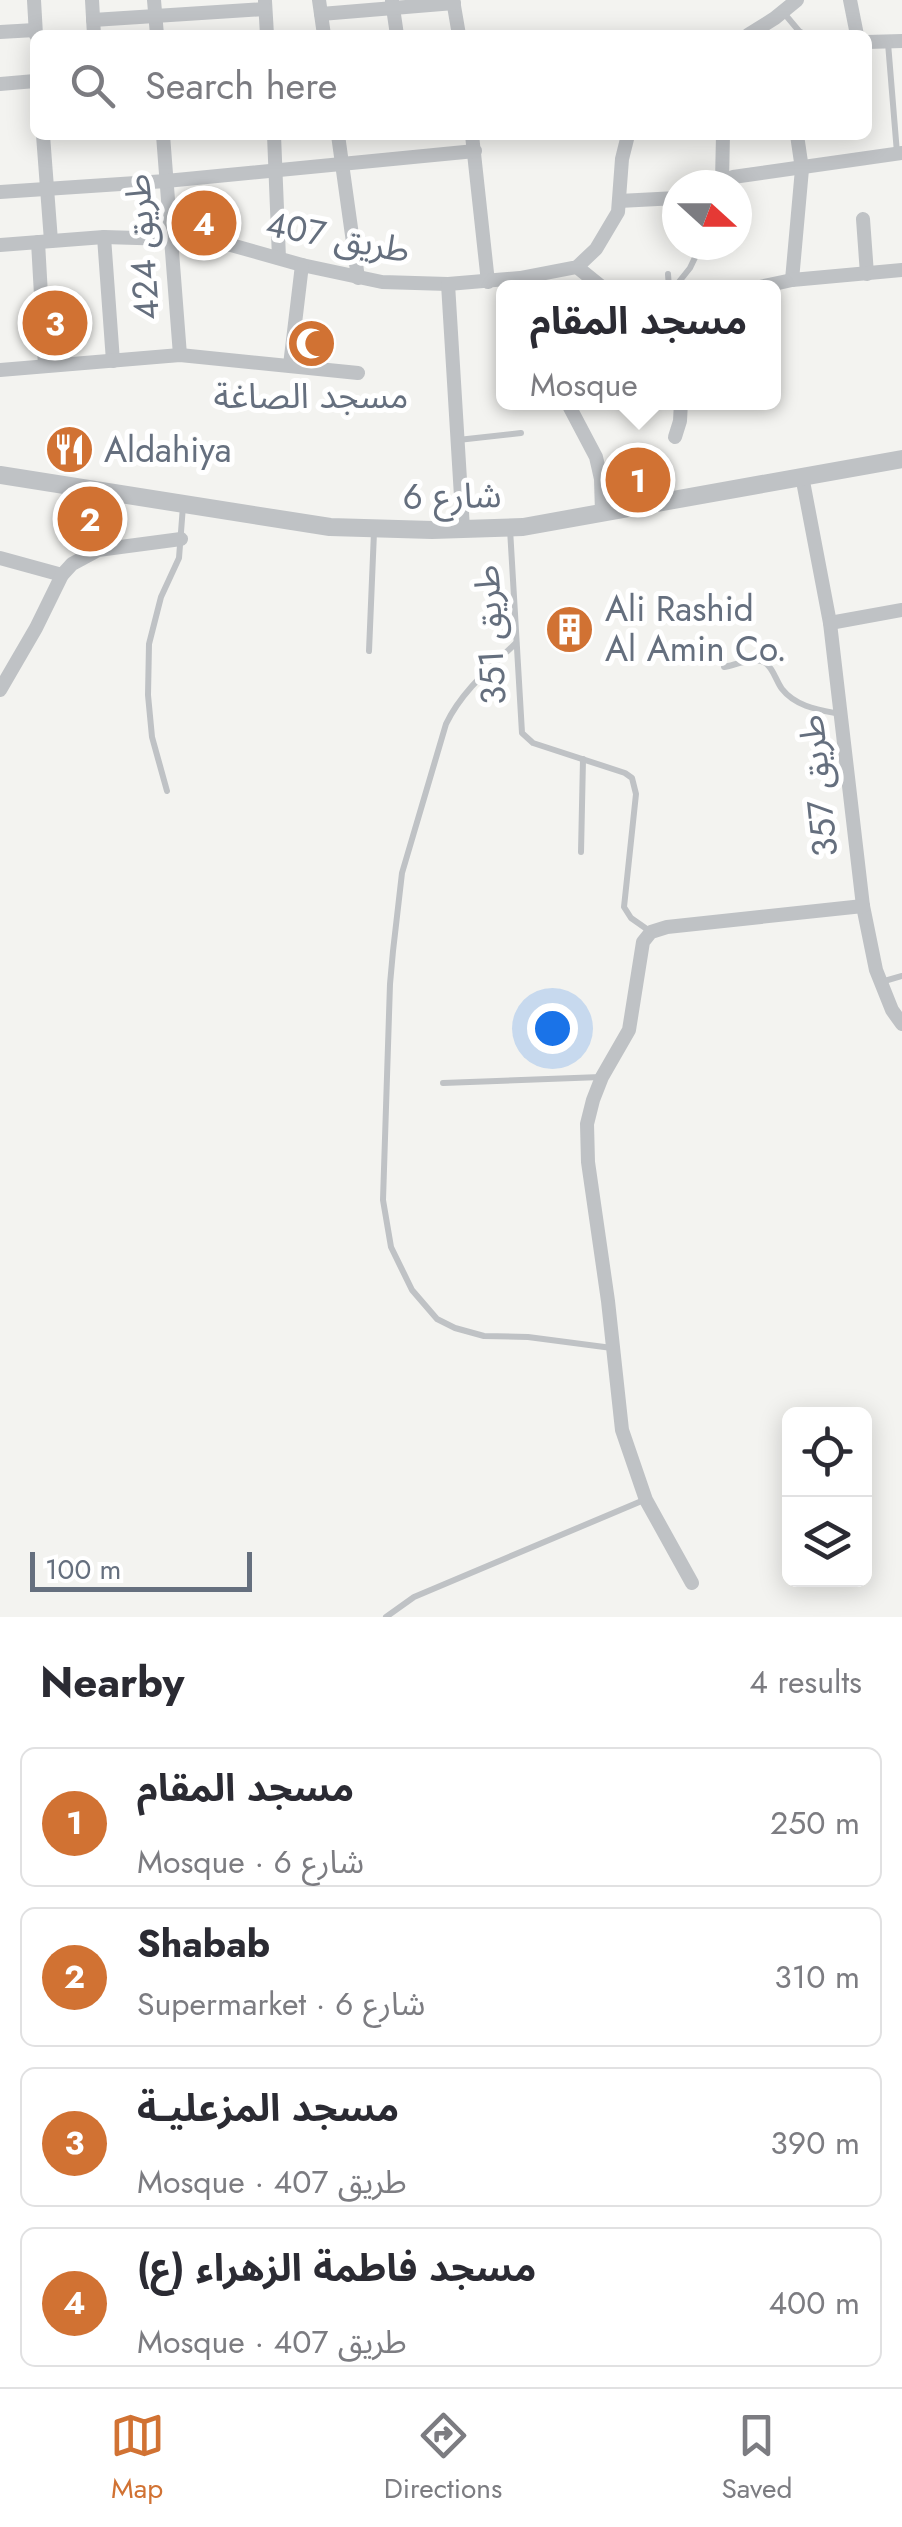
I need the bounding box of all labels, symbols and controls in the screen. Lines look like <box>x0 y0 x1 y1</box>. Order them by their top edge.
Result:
search box <box>30 30 872 140</box>
icon: search <box>65 58 120 113</box>
text: Search here <box>145 58 337 113</box>
north arrow <box>662 170 752 260</box>
street label: طريق 424 <box>112 172 172 322</box>
pin: 4 <box>172 186 236 260</box>
street label: طريق 407 <box>262 199 414 275</box>
popup <box>496 280 781 410</box>
pin: 3 <box>22 286 88 360</box>
text: مسجد المقام <box>530 293 747 348</box>
mosque icon: مسجد الصاغة <box>285 318 337 370</box>
text: Mosque <box>530 362 638 408</box>
place label: مسجد الصاغة <box>214 371 409 421</box>
restaurant icon: Aldahiya <box>43 424 95 476</box>
place label: Aldahiya <box>104 425 232 475</box>
pin: 1 <box>606 442 670 518</box>
street label: شارع 6 <box>402 470 502 523</box>
pin: 2 <box>58 482 122 556</box>
street label: طريق 351 <box>461 564 519 706</box>
place label: Ali Rashid Al Amin Co. <box>605 584 787 674</box>
building icon: Ali Rashid Al Amin Co. <box>544 603 596 655</box>
street label: طريق 357 <box>786 712 850 860</box>
your location <box>527 1003 578 1054</box>
map controls <box>782 1407 872 1587</box>
button: locate <box>782 1407 872 1497</box>
button: layers <box>782 1497 872 1587</box>
scale bar <box>30 1547 252 1592</box>
text: 100 m <box>45 1549 121 1590</box>
text: Nearby <box>40 1652 184 1713</box>
text: 4 results <box>749 1659 862 1705</box>
text: مسجد المقام <box>137 1760 354 1815</box>
text: 1 <box>66 1800 83 1846</box>
text: 250 m <box>770 1800 860 1846</box>
text: Mosque · شارع 6 <box>137 1839 364 1885</box>
text: Shabab <box>137 1916 270 1971</box>
text: 2 <box>64 1954 85 2000</box>
text: 310 m <box>774 1954 860 2000</box>
text: Supermarket · شارع 6 <box>137 1981 425 2027</box>
text: مسجد المزعليـة <box>137 2080 399 2135</box>
text: 3 <box>65 2120 84 2166</box>
text: 390 m <box>770 2120 860 2166</box>
text: Mosque · طريق 407 <box>137 2159 407 2205</box>
text: مسجد فاطمة الزهراء (ع) <box>137 2240 536 2295</box>
text: 4 <box>63 2280 86 2326</box>
text: 400 m <box>768 2280 860 2326</box>
text: Mosque · طريق 407 <box>137 2319 407 2365</box>
tab: Map <box>110 2408 165 2509</box>
tab: Directions <box>384 2408 502 2509</box>
tab: Saved <box>721 2408 792 2509</box>

